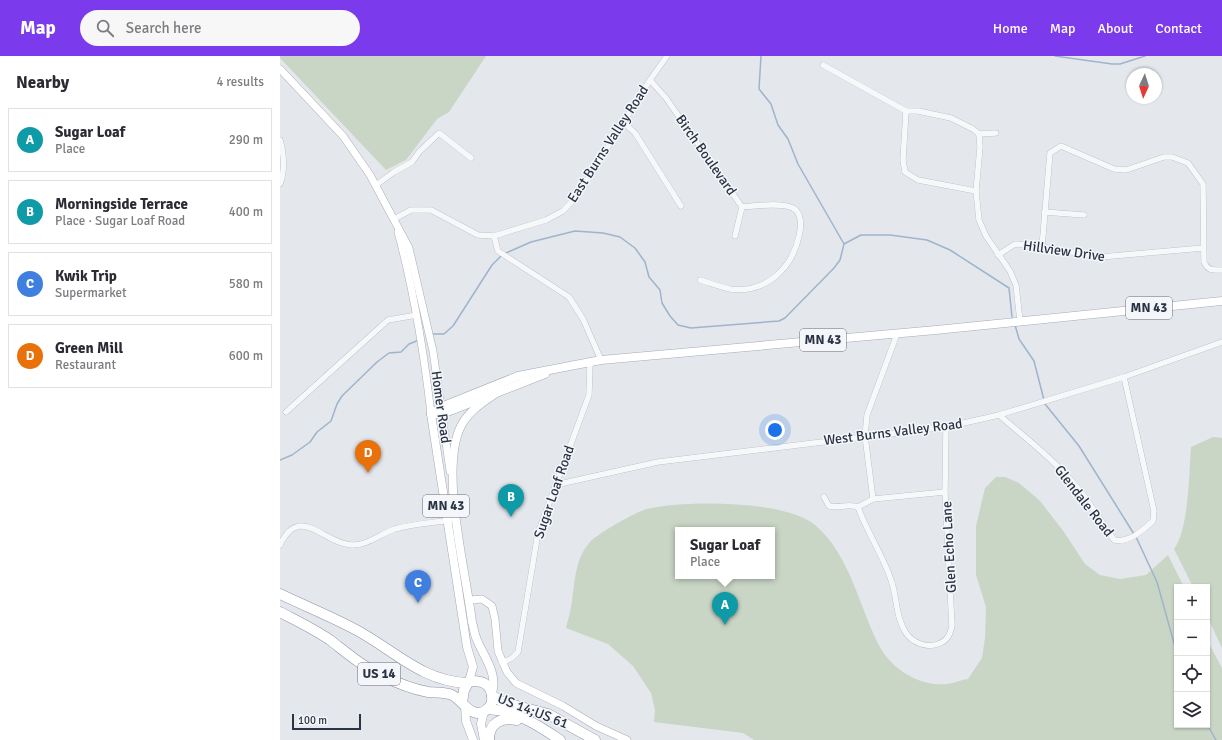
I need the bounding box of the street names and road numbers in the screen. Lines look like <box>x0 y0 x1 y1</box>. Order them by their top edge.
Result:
street label: East Burns Valley Road <box>564 82 652 206</box>
street label: Birch Boulevard <box>672 111 740 199</box>
street label: Hillview Drive <box>1022 237 1106 265</box>
road number: MN 43 <box>1126 297 1172 319</box>
road number: MN 43 <box>800 329 846 351</box>
street label: Homer Road <box>427 370 455 444</box>
street label: West Burns Valley Road <box>823 415 963 449</box>
street label: Sugar Loaf Road <box>530 443 578 541</box>
street label: Glendale Road <box>1051 462 1117 540</box>
road number: MN 43 <box>423 495 469 517</box>
street label: Glen Echo Lane <box>938 501 960 593</box>
road number: US 14 <box>358 663 400 685</box>
street label: US 14;US 61 <box>495 690 571 732</box>

